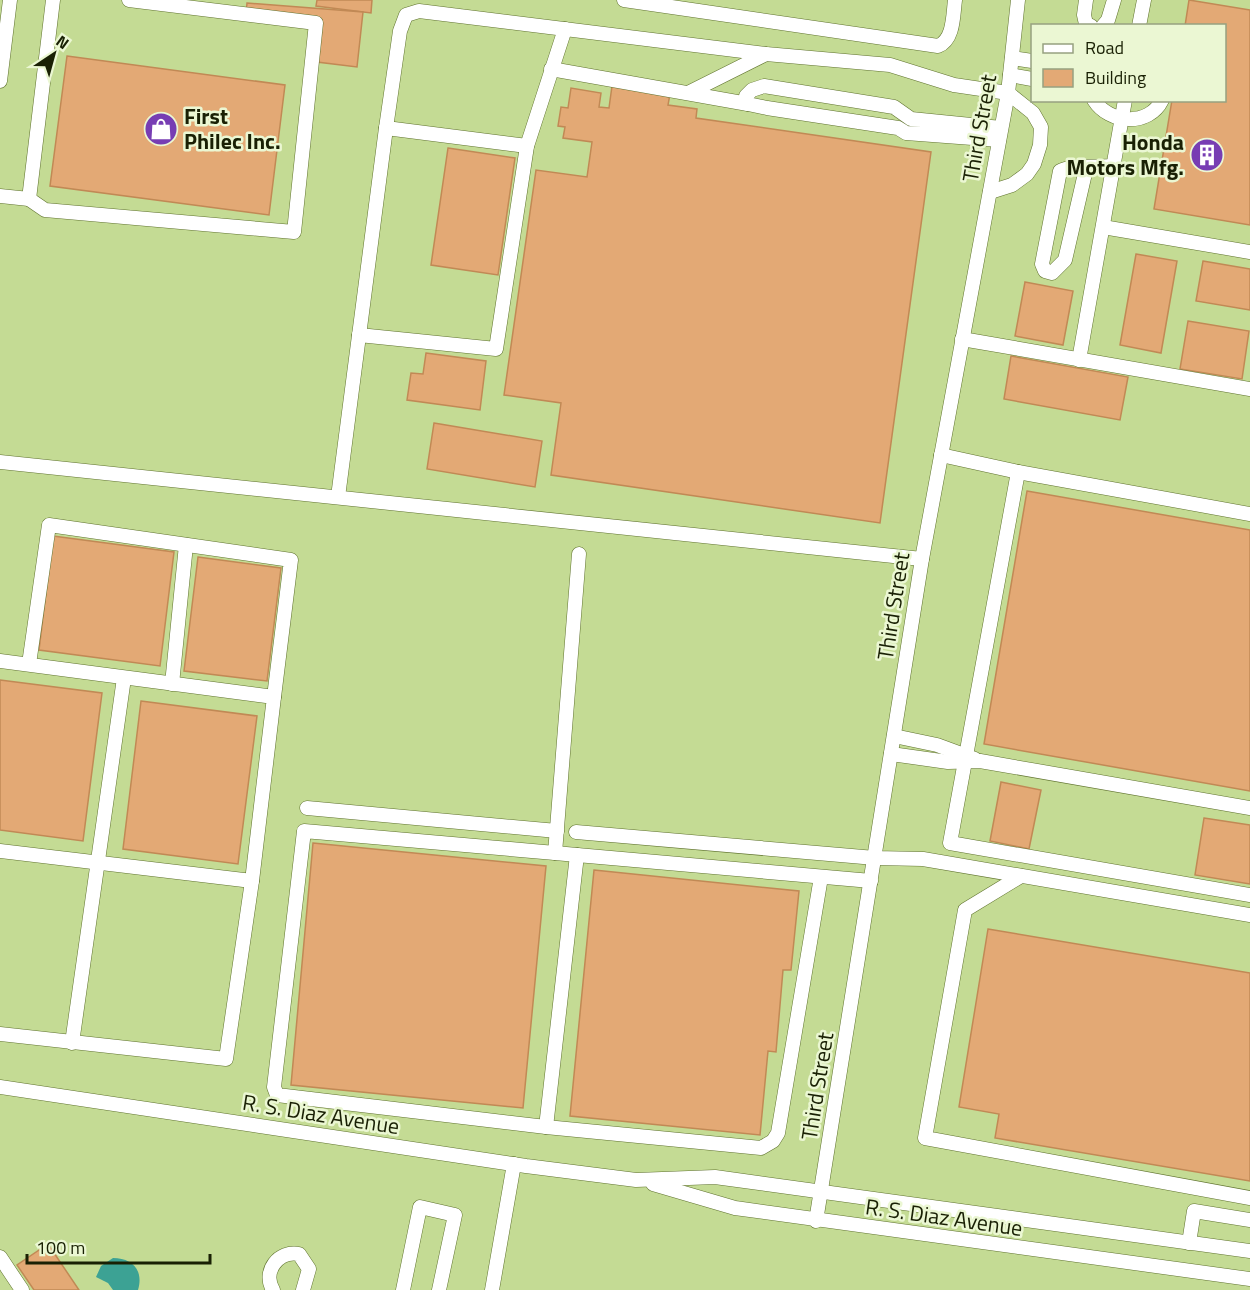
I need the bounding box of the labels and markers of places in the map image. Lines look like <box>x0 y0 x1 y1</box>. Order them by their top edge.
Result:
place label: First Philec Inc. <box>184 99 281 158</box>
shop icon: First Philec Inc. <box>143 111 179 147</box>
place label: Honda Motors Mfg. <box>1066 125 1184 184</box>
building icon: Honda Motors Mfg. <box>1189 137 1225 173</box>

